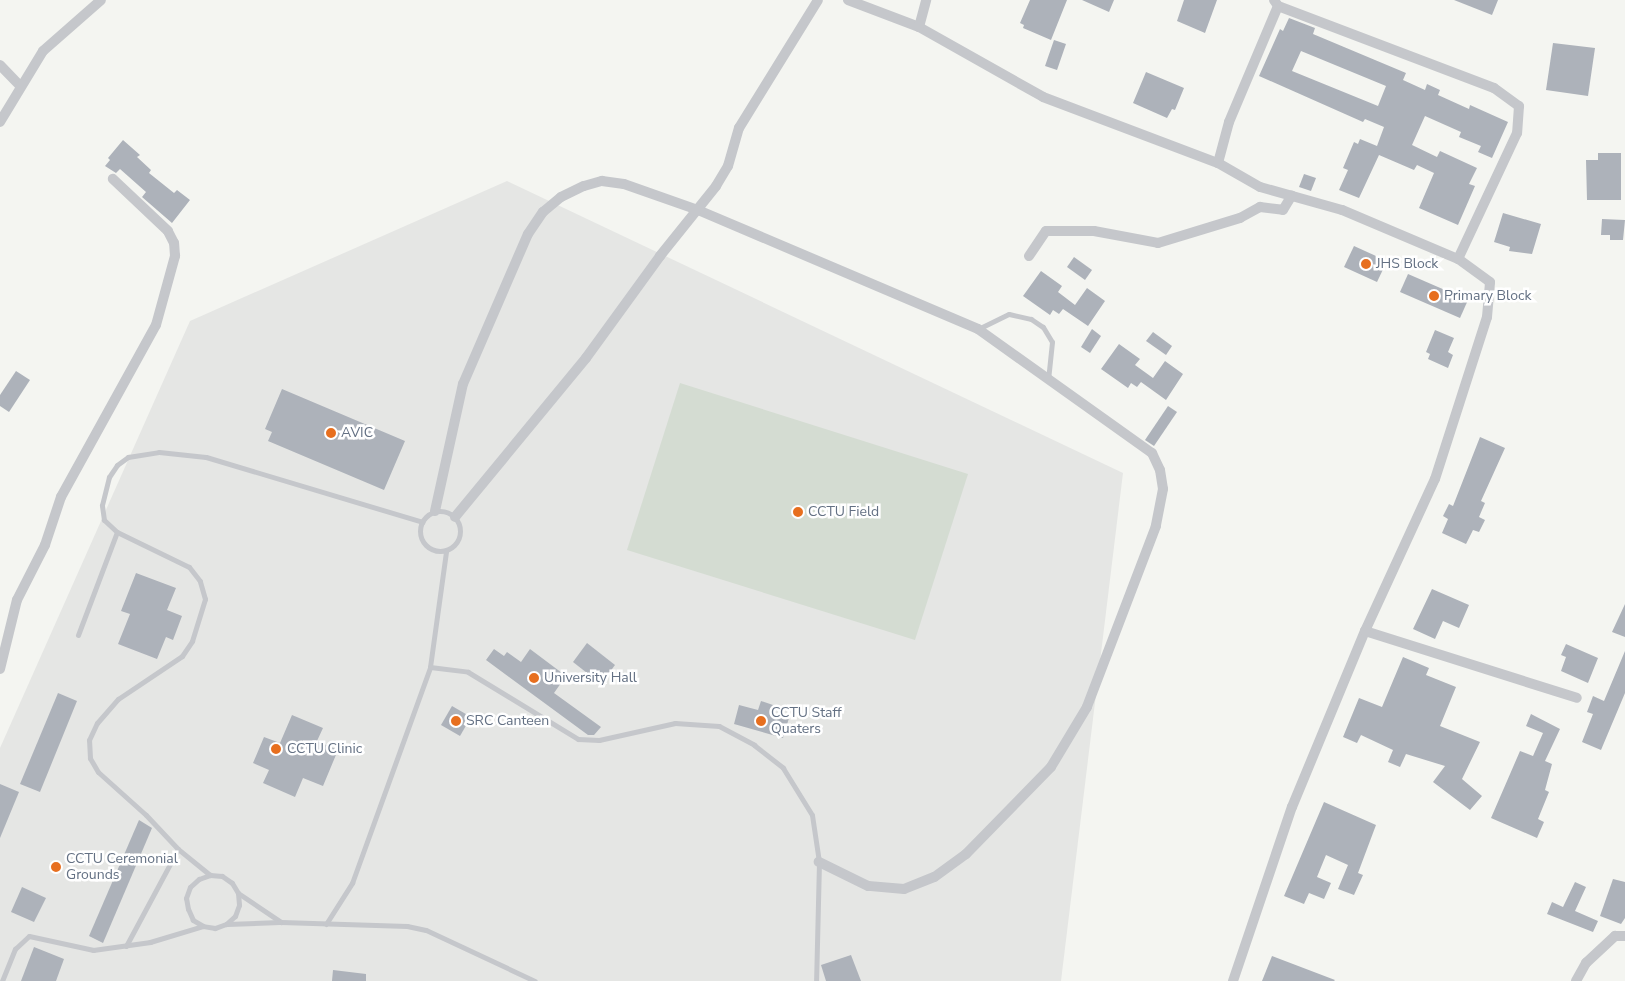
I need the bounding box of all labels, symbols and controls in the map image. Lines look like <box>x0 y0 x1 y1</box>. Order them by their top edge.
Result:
place label: JHS Block <box>1376 256 1438 272</box>
marker: JHS Block <box>1360 258 1372 270</box>
place label: Primary Block <box>1444 288 1531 304</box>
marker: Primary Block <box>1428 290 1440 302</box>
place label: AVIC <box>341 425 373 441</box>
marker: AVIC <box>325 427 337 439</box>
place label: CCTU Field <box>808 504 879 520</box>
marker: CCTU Field <box>792 506 804 518</box>
place label: University Hall <box>544 670 637 686</box>
marker: University Hall <box>528 672 540 684</box>
place label: CCTU Staff Quaters <box>771 705 842 738</box>
place label: SRC Canteen <box>466 713 549 729</box>
marker: SRC Canteen <box>450 715 462 727</box>
marker: CCTU Staff Quaters <box>755 715 767 727</box>
place label: CCTU Clinic <box>287 741 362 757</box>
marker: CCTU Clinic <box>269 742 283 756</box>
place label: CCTU Ceremonial Grounds <box>66 851 178 884</box>
marker: CCTU Ceremonial Grounds <box>50 861 62 873</box>

